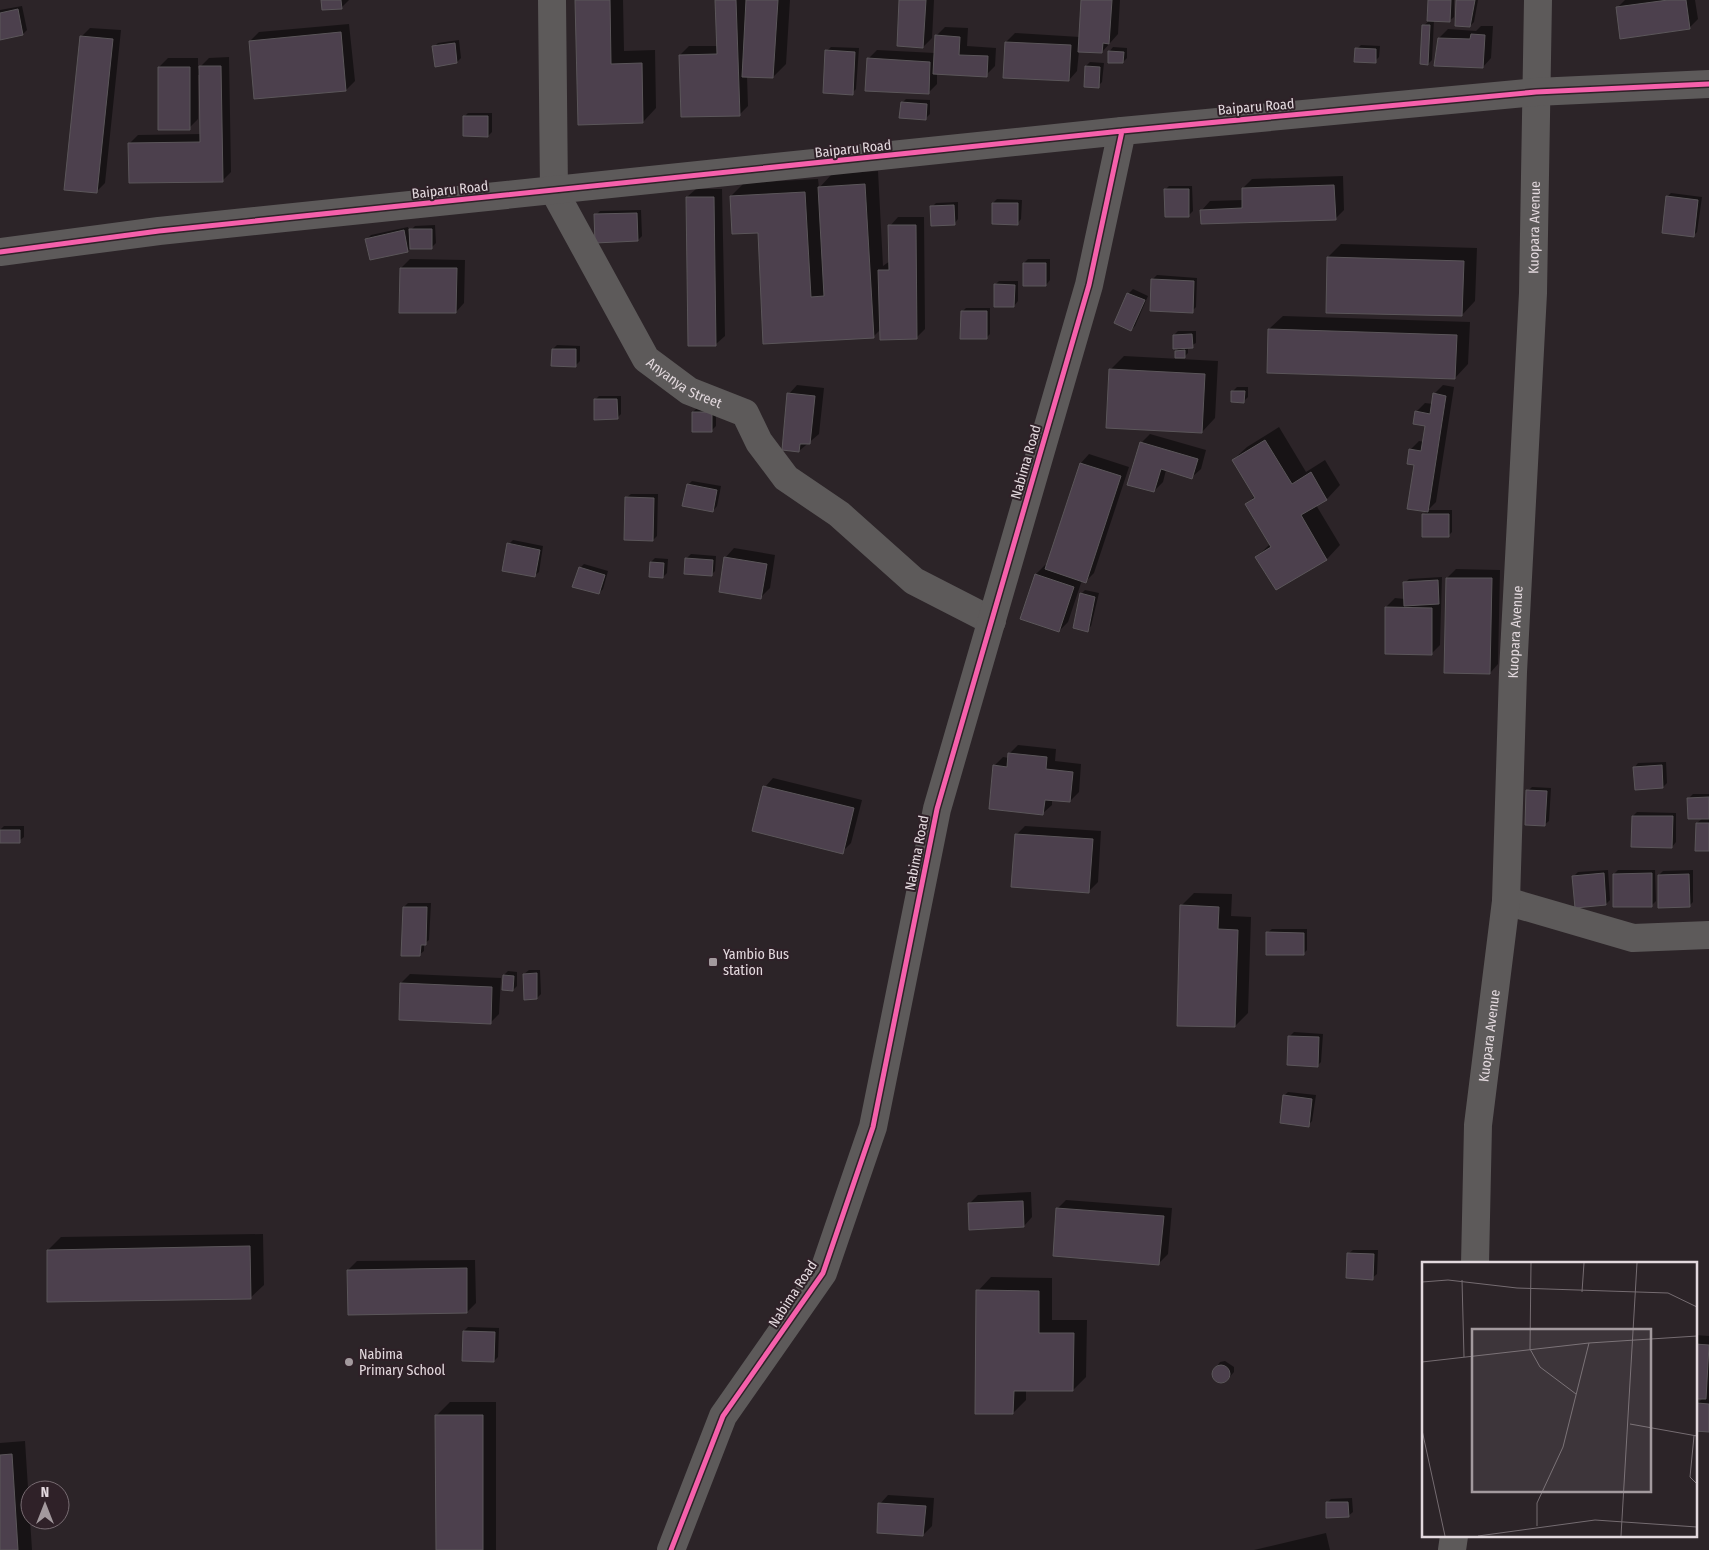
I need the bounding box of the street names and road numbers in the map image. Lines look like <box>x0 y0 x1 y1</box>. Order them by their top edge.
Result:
street label: Baiparu Road <box>1217 95 1295 119</box>
street label: Baiparu Road <box>814 137 892 161</box>
street label: Baiparu Road <box>411 178 489 202</box>
street label: Kuopara Avenue <box>1525 181 1543 274</box>
street label: Anyanya Street <box>643 354 725 412</box>
street label: Nabima Road <box>1007 423 1045 501</box>
street label: Kuopara Avenue <box>1504 585 1526 679</box>
street label: Nabima Road <box>901 814 933 892</box>
street label: Kuopara Avenue <box>1475 988 1503 1083</box>
street label: Nabima Road <box>765 1257 821 1331</box>

